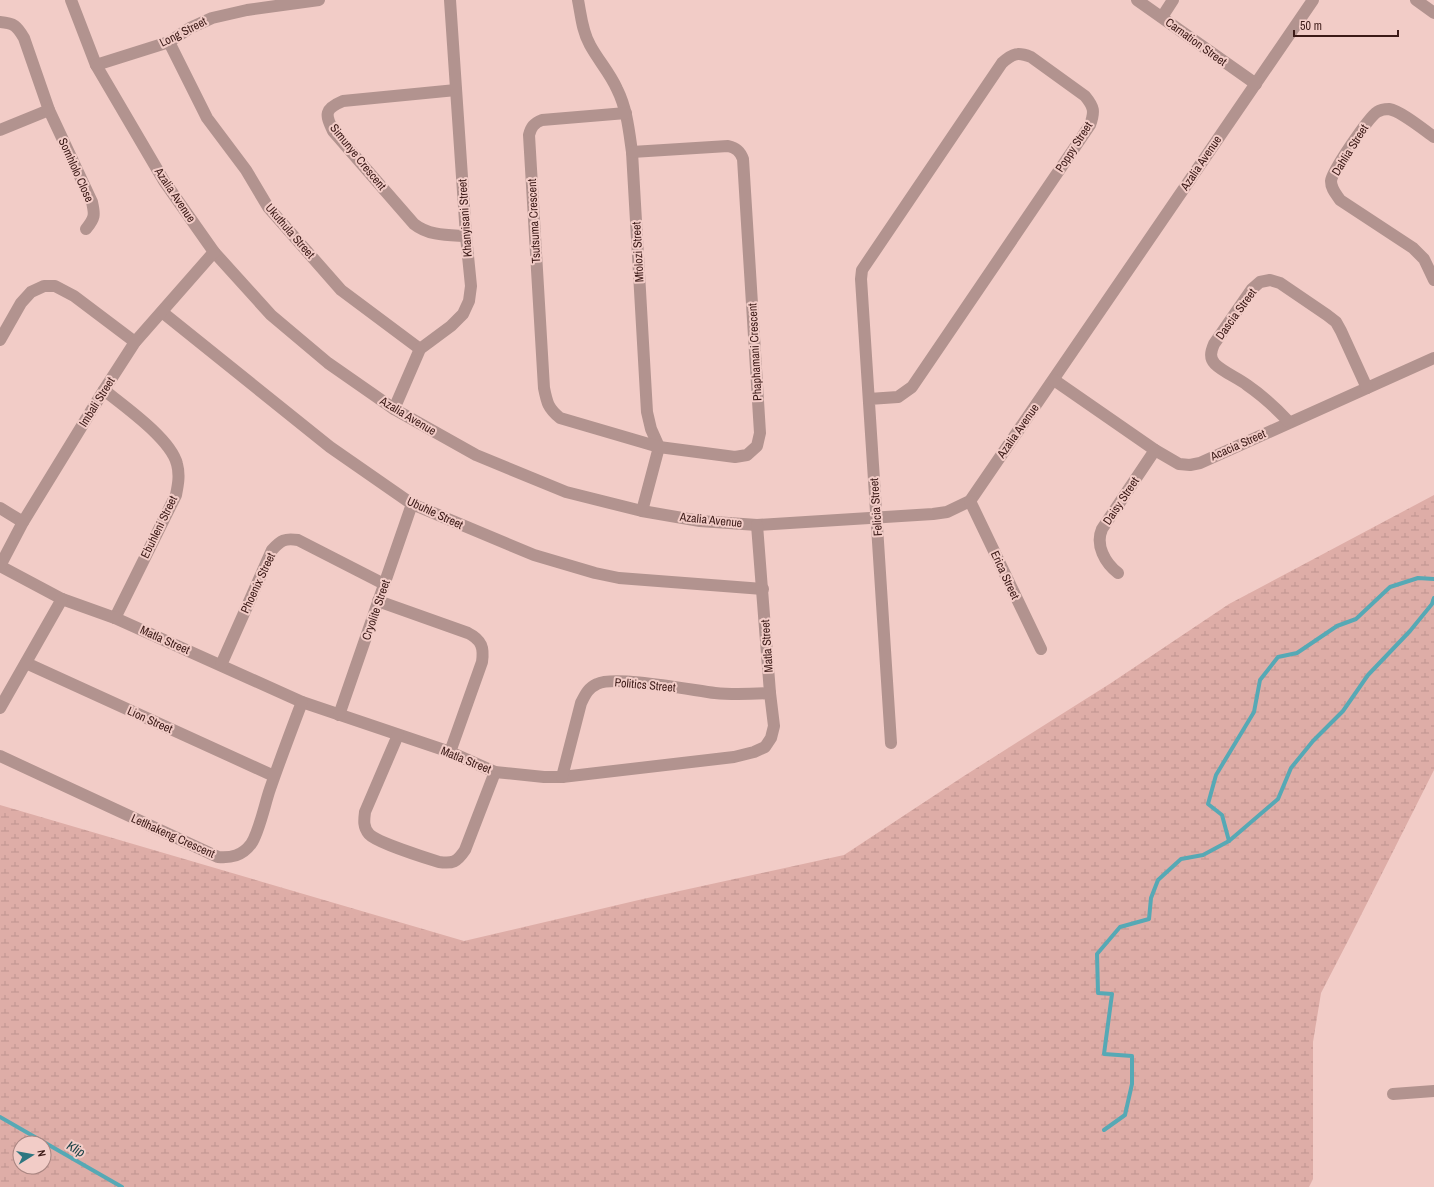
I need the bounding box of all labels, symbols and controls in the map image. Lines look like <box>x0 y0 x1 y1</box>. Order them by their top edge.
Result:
scale bar <box>1294 12 1398 38</box>
street label: Long Street <box>157 13 210 51</box>
street label: Carnation Street <box>1162 14 1230 70</box>
text: 50 m <box>1300 18 1322 34</box>
street label: Poppy Street <box>1052 119 1096 175</box>
street label: Simunye Crescent <box>326 121 390 194</box>
street label: Dahlia Street <box>1328 121 1372 179</box>
street label: Azalia Avenue <box>1176 133 1225 194</box>
street label: Somhlolo Close <box>55 135 97 205</box>
street label: Azalia Avenue <box>150 164 199 225</box>
street label: Khanyisani Street <box>454 178 476 258</box>
street label: Tsutsuma Crescent <box>524 178 544 264</box>
street label: Ukuthula Street <box>262 200 318 262</box>
street label: Mfolozi Street <box>628 221 648 283</box>
street label: Dascia Street <box>1212 285 1260 343</box>
street label: Phaphamani Crescent <box>744 302 766 401</box>
street label: Imbali Street <box>75 374 119 430</box>
street label: Azalia Avenue <box>376 392 439 439</box>
street label: Azalia Avenue <box>993 401 1043 462</box>
street label: Acacia Street <box>1207 426 1268 465</box>
street label: Daisy Street <box>1099 474 1143 528</box>
street label: Felicia Street <box>866 477 886 537</box>
street label: Ebuhleni Street <box>137 493 181 561</box>
street label: Ubuhle Street <box>404 493 466 533</box>
street label: Azalia Avenue <box>678 509 743 531</box>
street label: Erica Street <box>987 548 1023 602</box>
street label: Phoenix Street <box>237 550 279 616</box>
street label: Cryolite Street <box>358 577 394 642</box>
street label: Matla Street <box>757 619 777 673</box>
street label: Matla Street <box>138 622 193 658</box>
street label: Politics Street <box>614 674 676 696</box>
street label: Lion Street <box>125 703 175 737</box>
street label: Matla Street <box>438 743 494 777</box>
street label: Letlhakeng Crescent <box>129 810 218 862</box>
north arrow <box>12 1135 52 1175</box>
water label: Klip <box>64 1137 88 1161</box>
text: N <box>34 1149 49 1158</box>

